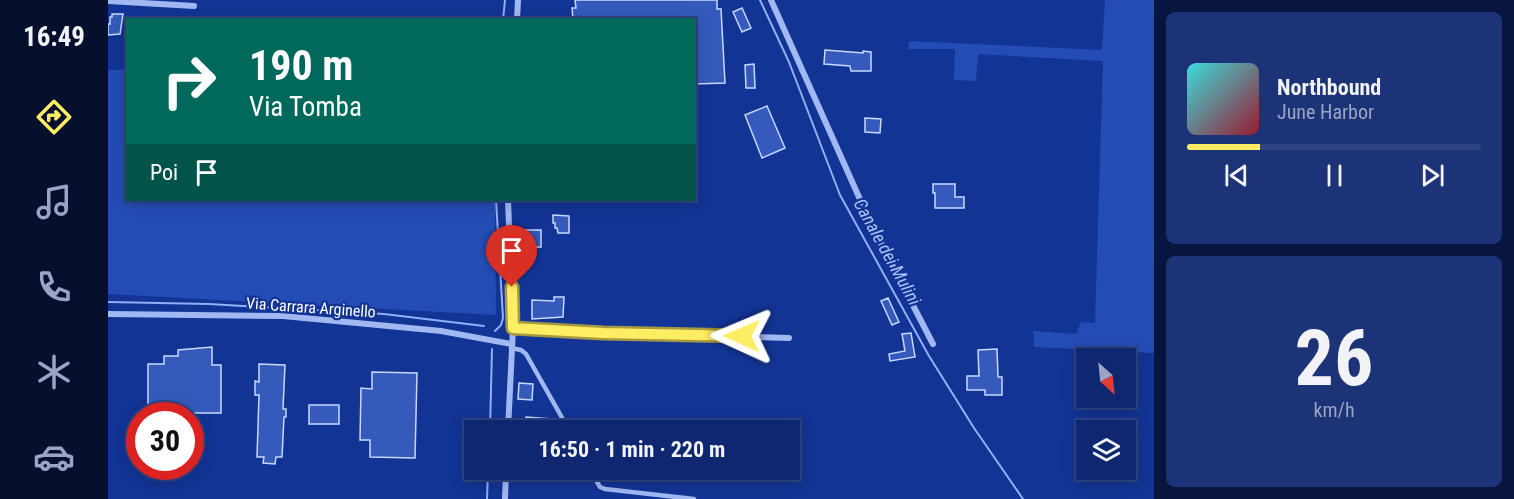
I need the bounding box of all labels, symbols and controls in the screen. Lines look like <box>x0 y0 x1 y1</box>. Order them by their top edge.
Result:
text: 16:49 <box>23 21 85 53</box>
text: 190 m <box>249 41 354 90</box>
icon: right <box>150 42 228 120</box>
text: Northbound <box>1277 75 1381 100</box>
text: Via Tomba <box>249 91 362 123</box>
icon: directions <box>33 96 75 138</box>
text: June Harbor <box>1277 100 1374 124</box>
icon: arrive <box>190 156 223 189</box>
icon: previous <box>1220 159 1253 192</box>
icon: pause <box>1318 159 1351 192</box>
icon: next <box>1416 159 1449 192</box>
text: Poi <box>150 160 178 185</box>
icon: music <box>33 181 75 223</box>
water label: Canale dei Mulini <box>850 195 926 310</box>
pin <box>486 225 537 287</box>
icon: arrive <box>495 234 528 267</box>
icon: phone <box>33 266 75 308</box>
street label: Via Carrara Arginello <box>246 293 376 322</box>
position arrow <box>710 304 774 368</box>
text: 26 <box>1295 313 1373 404</box>
north arrow <box>1076 348 1136 408</box>
map controls <box>1076 348 1136 480</box>
icon: climate <box>33 351 75 393</box>
text: km/h <box>1313 398 1355 422</box>
speed limit sign: 30 <box>126 402 204 480</box>
button: layers <box>1076 420 1136 480</box>
icon: car <box>33 436 75 478</box>
text: 16:50 · 1 min · 220 m <box>539 437 725 462</box>

